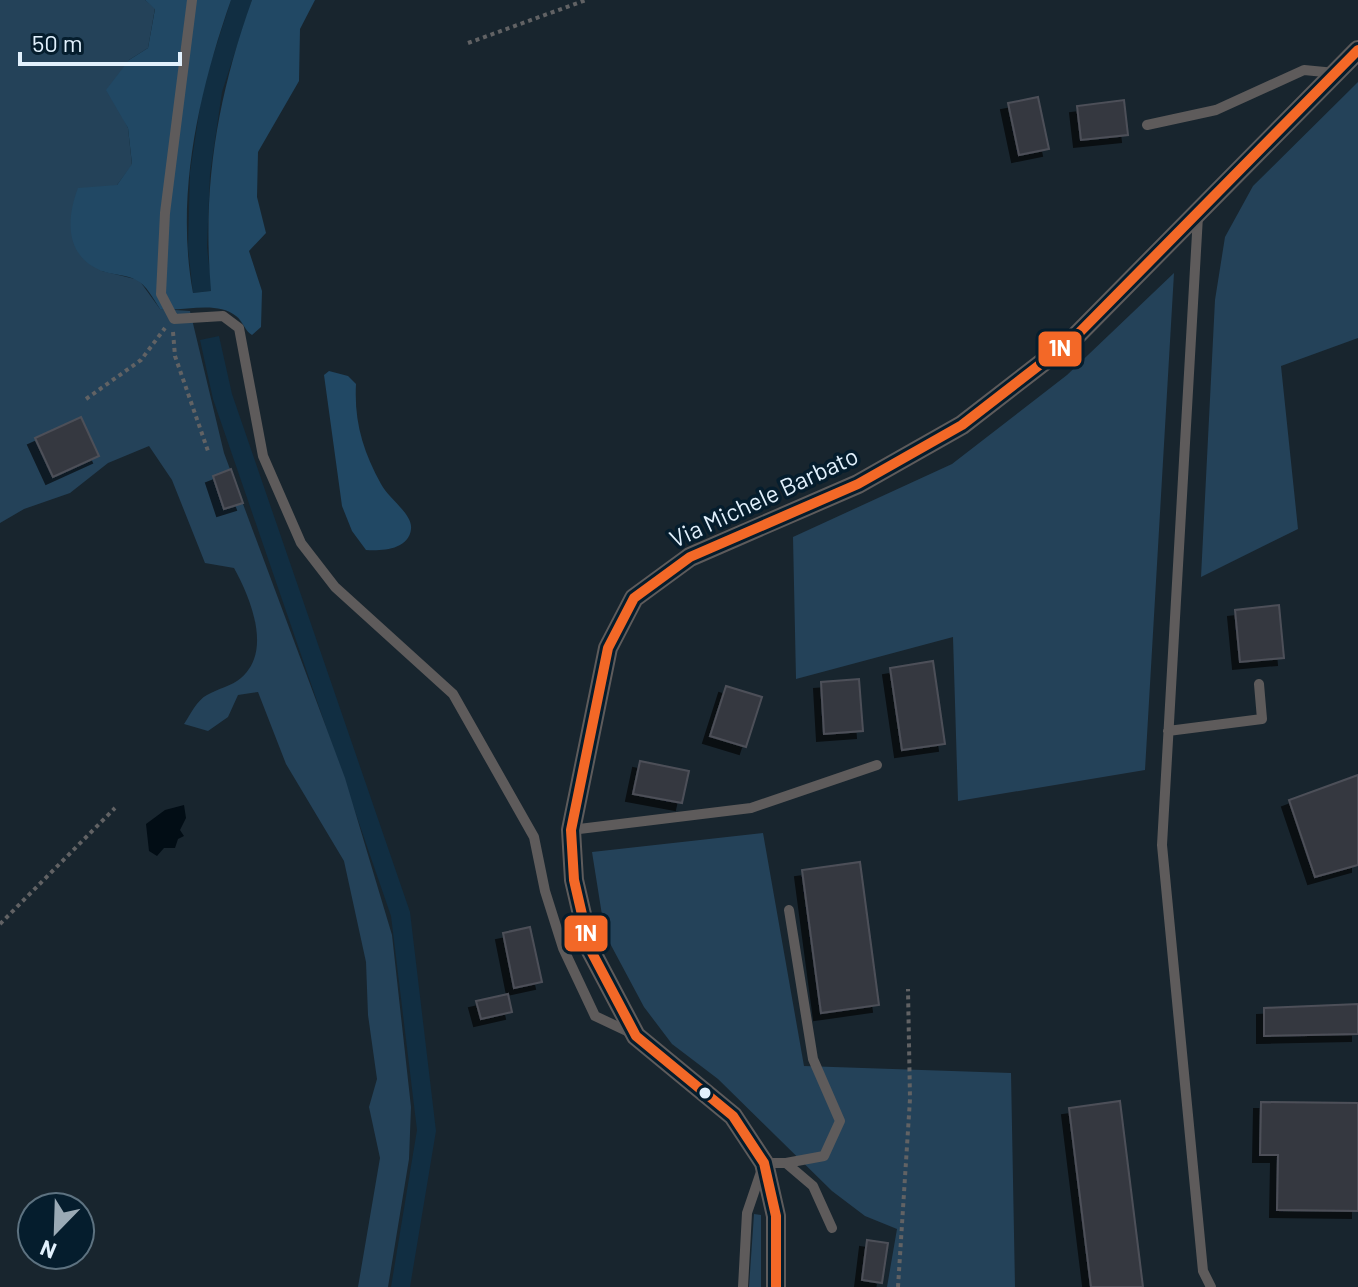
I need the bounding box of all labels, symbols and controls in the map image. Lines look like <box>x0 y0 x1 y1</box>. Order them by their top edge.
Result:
scale bar <box>20 16 180 66</box>
text: 50 m <box>32 28 83 57</box>
line badge: 1N <box>1037 330 1083 368</box>
text: 1N <box>1049 334 1071 360</box>
street label: Via Michele Barbato <box>665 440 862 553</box>
line badge: 1N <box>563 914 609 953</box>
text: 1N <box>575 919 597 945</box>
unlabelled marker <box>697 1085 713 1101</box>
north arrow <box>16 1191 96 1271</box>
text: N <box>36 1236 60 1265</box>

